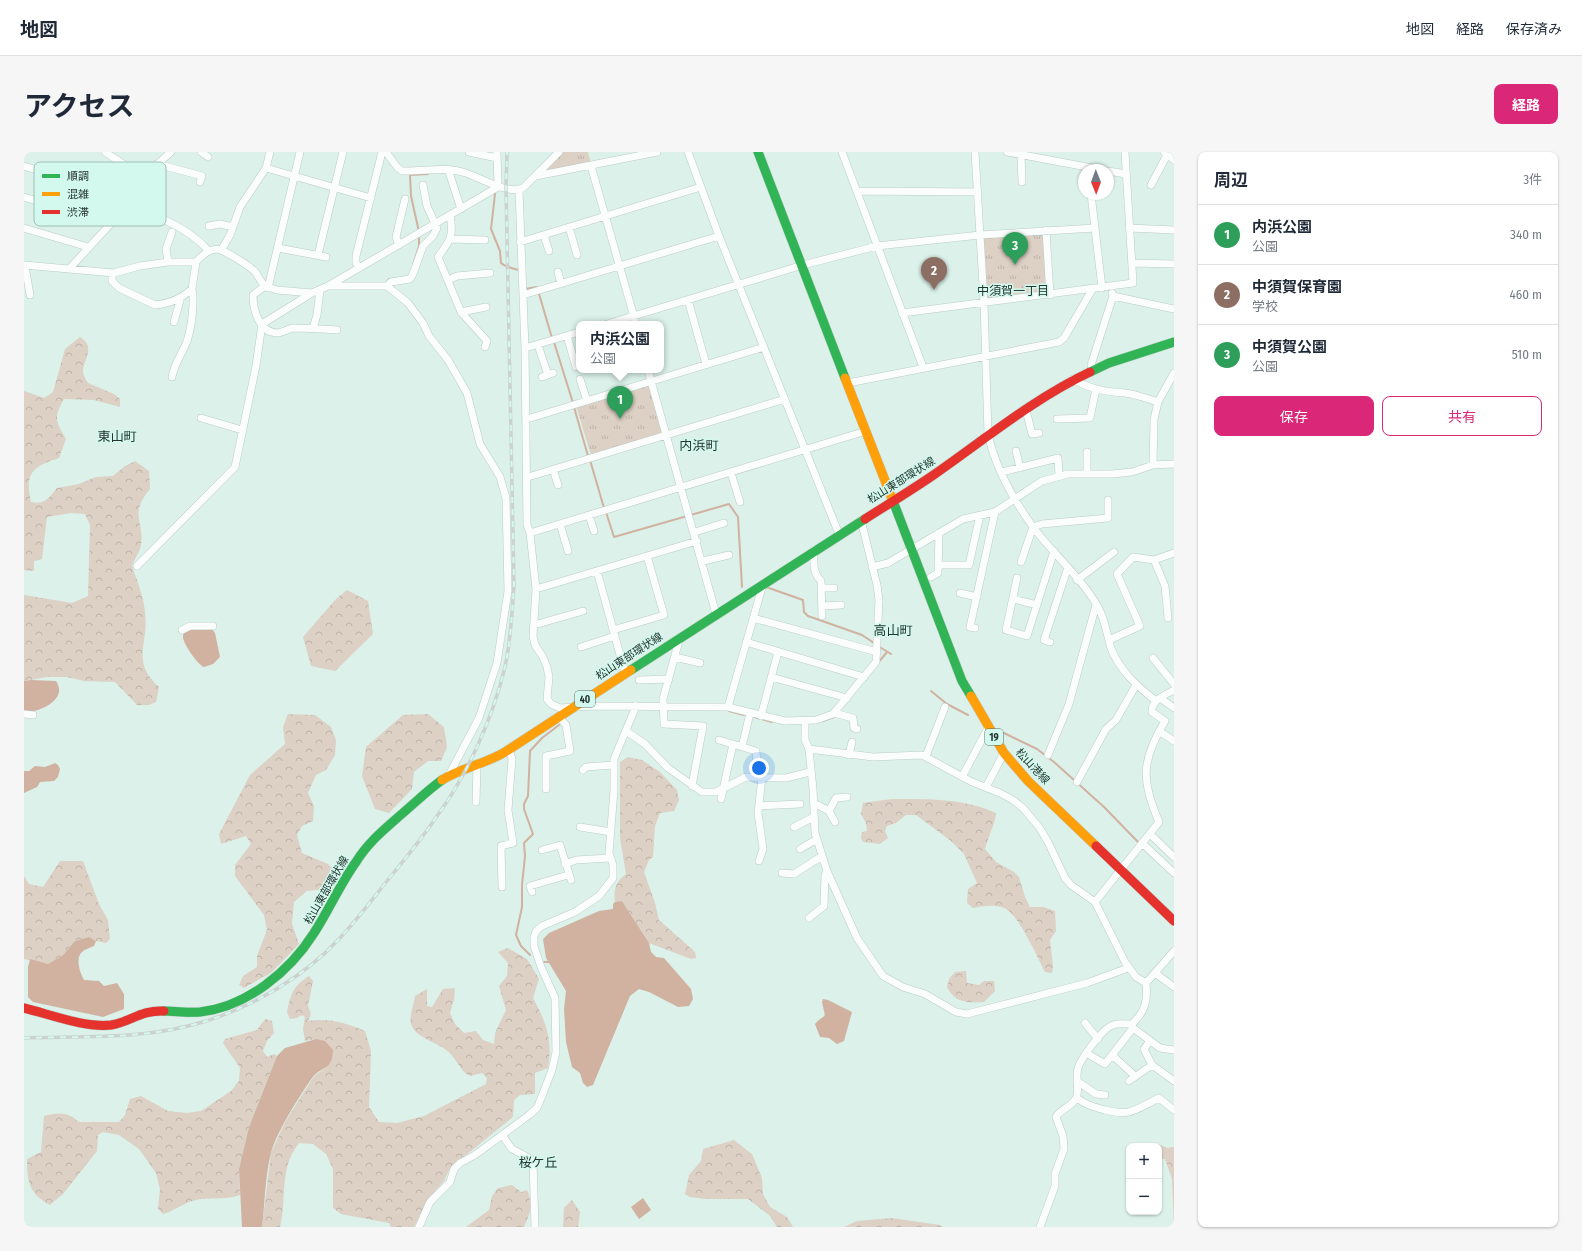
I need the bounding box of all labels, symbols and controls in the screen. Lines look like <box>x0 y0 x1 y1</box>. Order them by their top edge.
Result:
text: 地図 <box>20 18 58 41</box>
text: 地図 <box>1406 21 1434 38</box>
text: 経路 <box>1456 21 1484 38</box>
text: 保存済み <box>1506 21 1562 38</box>
button: 経路 <box>1494 84 1558 124</box>
text: アクセス <box>24 90 135 123</box>
legend <box>34 162 166 226</box>
north arrow <box>1078 164 1114 200</box>
text: 順調 <box>67 170 89 183</box>
text: 周辺 <box>1214 170 1248 191</box>
text: 3件 <box>1523 172 1542 187</box>
text: 混雑 <box>67 188 89 201</box>
text: 渋滞 <box>67 206 89 219</box>
text: 内浜公園 <box>1252 218 1312 236</box>
text: 1 <box>1224 227 1230 242</box>
text: 340 m <box>1510 227 1542 242</box>
pin: 3 <box>1002 232 1028 265</box>
text: 公園 <box>1252 239 1278 254</box>
pin: 2 <box>921 257 947 290</box>
text: 中須賀保育園 <box>1252 278 1342 296</box>
district label: 中須賀一丁目 <box>977 284 1049 298</box>
text: 2 <box>1224 287 1230 302</box>
text: 460 m <box>1509 287 1542 302</box>
text: 学校 <box>1252 299 1278 314</box>
popup <box>576 321 664 373</box>
text: 内浜公園 <box>590 330 650 348</box>
text: 中須賀公園 <box>1252 338 1327 356</box>
text: 3 <box>1224 347 1230 362</box>
text: 510 m <box>1512 347 1542 362</box>
text: 公園 <box>590 351 616 366</box>
text: 公園 <box>1252 359 1278 374</box>
pin: 1 <box>607 386 633 419</box>
button: 保存 <box>1214 396 1374 436</box>
button: 共有 <box>1382 396 1542 436</box>
district label: 東山町 <box>97 429 137 444</box>
district label: 内浜町 <box>679 438 719 453</box>
street label: 松山東部環状線 <box>865 455 937 506</box>
district label: 高山町 <box>873 623 913 638</box>
street label: 松山東部環状線 <box>593 630 665 683</box>
road number: 40 <box>575 691 595 707</box>
road number: 19 <box>985 729 1003 745</box>
street label: 松山港線 <box>1013 746 1052 787</box>
your location <box>749 758 769 778</box>
street label: 松山東部環状線 <box>302 854 351 927</box>
map controls <box>1126 1143 1162 1215</box>
button: + <box>1126 1143 1162 1179</box>
district label: 桜ケ丘 <box>518 1155 558 1170</box>
button: − <box>1126 1179 1162 1215</box>

